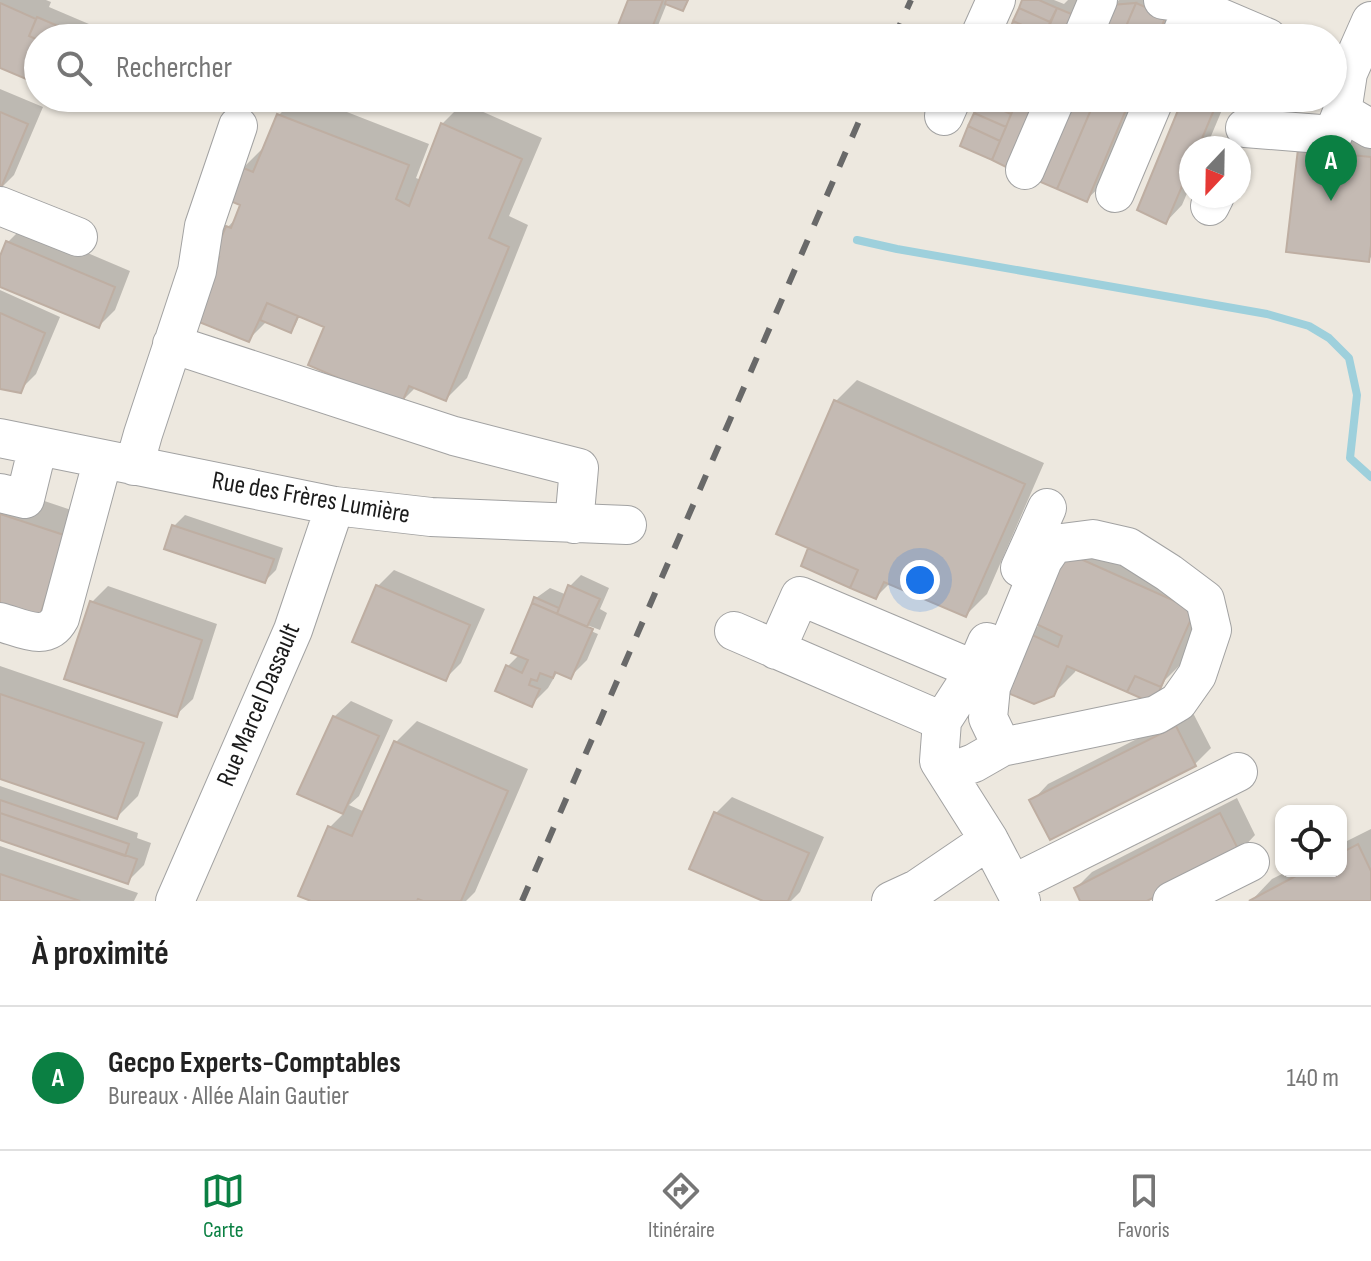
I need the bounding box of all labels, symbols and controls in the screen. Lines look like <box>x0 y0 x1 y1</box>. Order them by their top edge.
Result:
search box <box>24 24 1347 112</box>
icon: search <box>52 46 96 90</box>
text: Rechercher <box>116 50 232 86</box>
pin: A <box>1305 135 1357 201</box>
north arrow <box>1179 136 1251 208</box>
street label: Rue des Frères Lumière <box>210 465 412 531</box>
your location <box>900 560 940 600</box>
street label: Rue Marcel Dassault <box>211 619 307 791</box>
map controls <box>1275 805 1347 877</box>
button: locate <box>1275 805 1347 877</box>
text: À proximité <box>32 933 169 974</box>
text: Gecpo Experts-Comptables <box>108 1045 401 1081</box>
text: A <box>52 1063 64 1094</box>
text: 140 m <box>1287 1063 1339 1094</box>
text: Bureaux · Allée Alain Gautier <box>108 1081 349 1112</box>
tab: Carte <box>201 1169 245 1244</box>
tab: Itinéraire <box>648 1169 715 1244</box>
tab: Favoris <box>1118 1169 1170 1244</box>

